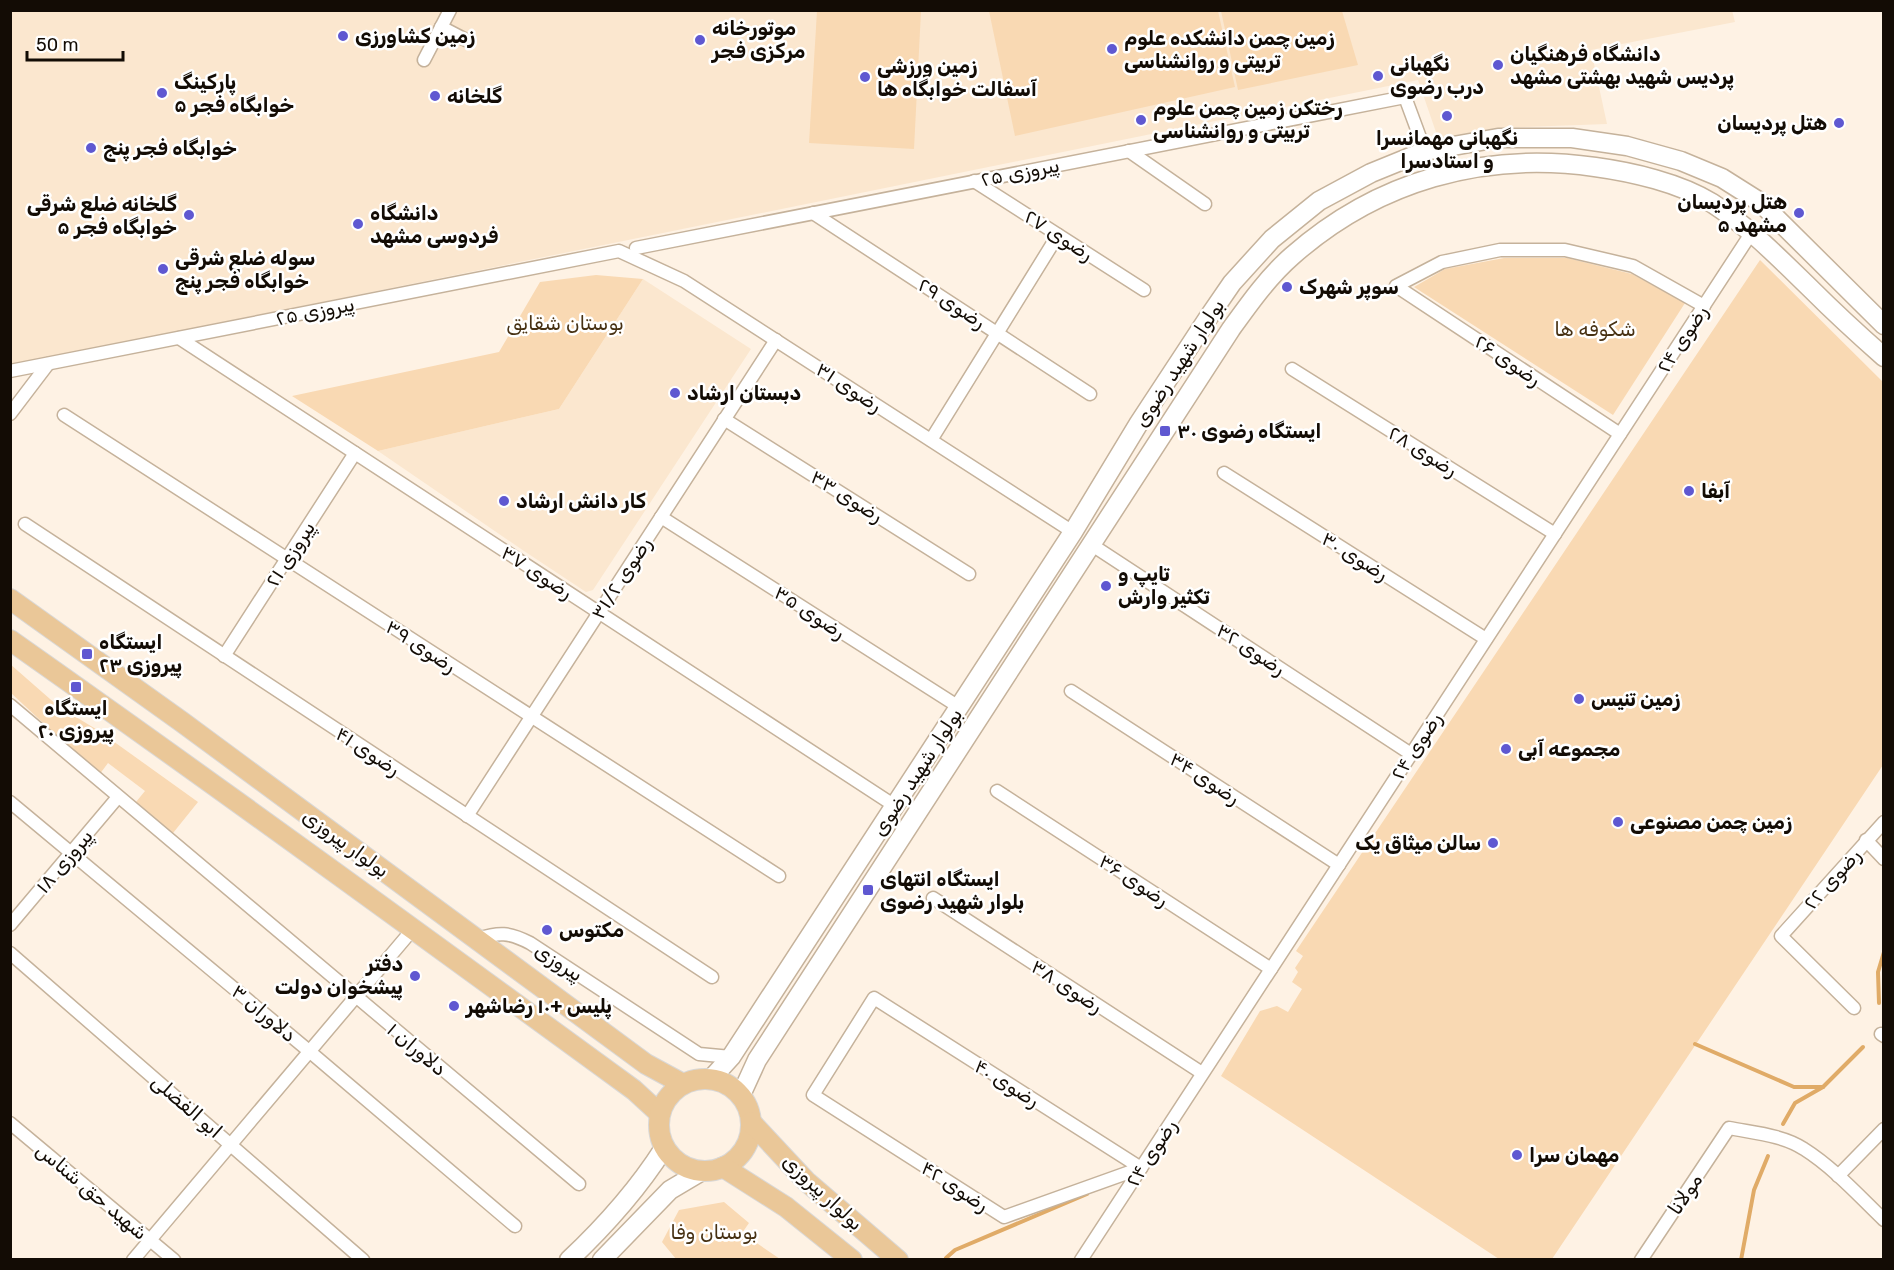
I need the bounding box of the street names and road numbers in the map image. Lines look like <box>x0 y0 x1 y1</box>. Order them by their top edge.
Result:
street label: پیروزی ۲۵ <box>979 153 1062 193</box>
street label: رضوی ۲۷ <box>1020 204 1098 266</box>
street label: رضوی ۲۹ <box>914 272 990 334</box>
street label: پیروزی ۲۵ <box>274 292 357 332</box>
street label: بولوار شهید رضوی <box>1129 294 1229 432</box>
street label: رضوی ۲۴ <box>1651 301 1713 377</box>
street label: رضوی ۲۶ <box>1470 329 1546 391</box>
street label: رضوی ۳۱ <box>812 357 886 417</box>
street label: رضوی ۲۸ <box>1384 420 1462 482</box>
street label: رضوی ۳۳ <box>806 464 888 528</box>
street label: پیروزی ۲۱ <box>260 517 322 592</box>
street label: رضوی ۳۰ <box>1317 526 1393 586</box>
street label: رضوی ۳۱/۲ <box>586 532 656 624</box>
street label: رضوی ۳۷ <box>497 540 577 604</box>
street label: رضوی ۳۵ <box>770 580 850 644</box>
street label: رضوی ۳۹ <box>381 614 461 678</box>
street label: رضوی ۳۲ <box>1212 618 1290 680</box>
street label: بولوار شهید رضوی <box>867 703 967 841</box>
street label: رضوی ۲۴ <box>1385 708 1447 784</box>
street label: رضوی ۴۱ <box>331 721 405 781</box>
street label: رضوی ۳۴ <box>1165 746 1245 810</box>
street label: بولوار پیروزی <box>297 804 394 884</box>
street label: پیروزی ۱۸ <box>30 824 99 899</box>
street label: رضوی ۲۲ <box>1798 843 1866 915</box>
street label: رضوی ۳۶ <box>1095 849 1173 911</box>
street label: پیروزی <box>529 938 588 988</box>
street label: رضوی ۳۸ <box>1027 954 1107 1018</box>
street label: دلاوران ۳ <box>227 979 301 1047</box>
street label: دلاوران ۱ <box>382 1017 452 1081</box>
street label: رضوی ۴۰ <box>970 1054 1044 1112</box>
street label: ابو الفضلی <box>147 1069 227 1143</box>
street label: رضوی ۲۴ <box>1120 1115 1182 1191</box>
street label: شهید حق شناس <box>31 1137 153 1245</box>
street label: بولوار پیروزی <box>777 1149 868 1237</box>
street label: رضوی ۴۲ <box>917 1155 993 1217</box>
street label: مولانا <box>1663 1169 1707 1219</box>

